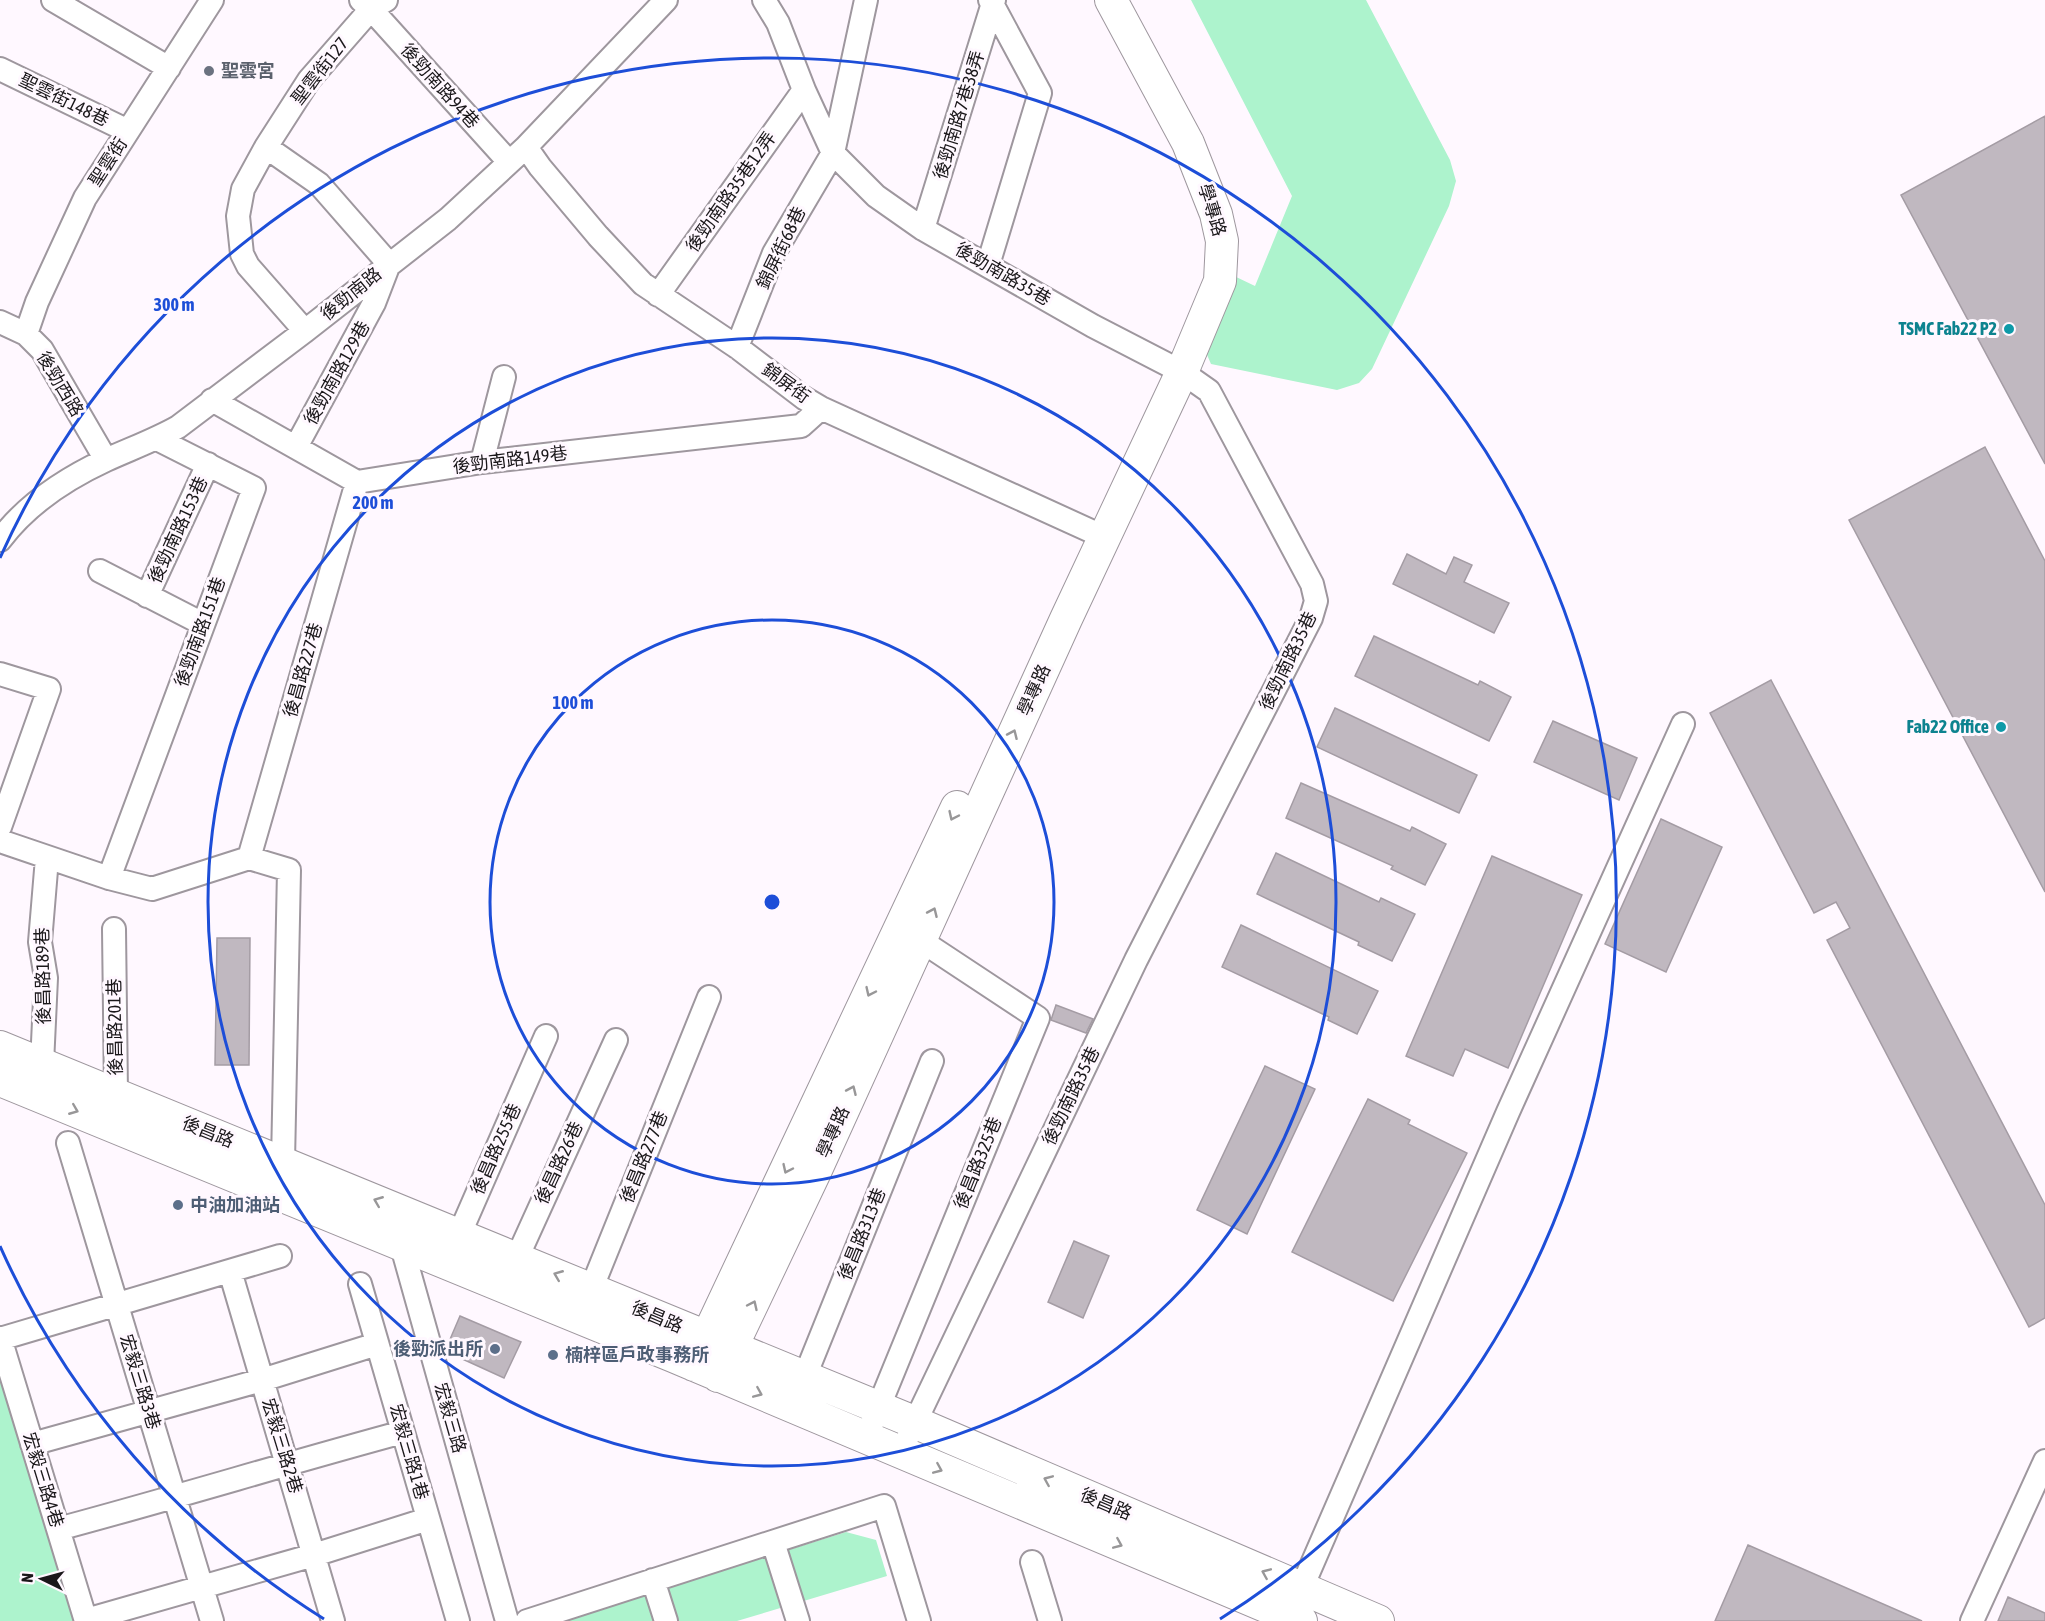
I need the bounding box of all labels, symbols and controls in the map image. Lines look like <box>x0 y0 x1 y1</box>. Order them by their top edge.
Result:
street label: 聖雲街127 <box>287 33 352 108</box>
street label: 後勁南路94巷 <box>397 39 484 132</box>
street label: 後勁南路7巷38弄 <box>929 48 988 182</box>
place label: 聖雲宮 <box>221 60 275 81</box>
marker: 聖雲宮 <box>202 64 216 78</box>
street label: 聖雲街148巷 <box>16 69 113 130</box>
street label: 後勁南路35巷12弄 <box>681 128 780 256</box>
street label: 聖雲街 <box>84 133 131 190</box>
street label: 學專路 <box>1195 181 1230 239</box>
street label: 錦屏街68巷 <box>752 203 809 292</box>
street label: 後勁南路35巷 <box>952 238 1055 309</box>
street label: 後勁南路 <box>316 263 385 324</box>
text: 300 m <box>154 294 194 315</box>
street label: 後勁南路129巷 <box>299 317 374 428</box>
place label: TSMC Fab22 P2 <box>1898 318 1997 339</box>
marker: TSMC Fab22 P2 <box>2002 322 2016 336</box>
street label: 後勁西路 <box>33 347 88 420</box>
street label: 錦屏街 <box>758 358 814 407</box>
street label: 後勁南路149巷 <box>451 442 568 477</box>
street label: 後勁南路153巷 <box>144 473 211 587</box>
text: 200 m <box>353 492 393 513</box>
street label: 後勁南路151巷 <box>170 574 229 690</box>
street label: 後勁南路35巷 <box>1255 608 1320 713</box>
street label: 後昌路227巷 <box>279 620 326 720</box>
street label: 學專路 <box>1013 661 1054 719</box>
text: 100 m <box>553 692 593 713</box>
place label: Fab22 Office <box>1907 716 1989 737</box>
marker: Fab22 Office <box>1994 720 2008 734</box>
one-way arrow <box>1006 730 1018 741</box>
one-way arrow <box>948 809 960 820</box>
centre of rings <box>762 892 782 912</box>
one-way arrow <box>925 907 937 918</box>
street label: 後昌路189巷 <box>31 927 54 1025</box>
street label: 後昌路201巷 <box>103 978 126 1076</box>
one-way arrow <box>865 986 877 997</box>
street label: 後勁南路35巷 <box>1038 1043 1103 1148</box>
one-way arrow <box>845 1085 857 1096</box>
street label: 後昌路255巷 <box>466 1100 525 1198</box>
one-way arrow <box>67 1103 78 1115</box>
street label: 學專路 <box>812 1103 853 1161</box>
street label: 後昌路277巷 <box>616 1108 672 1206</box>
street label: 後昌路 <box>179 1112 237 1151</box>
street label: 後昌路325巷 <box>950 1114 1006 1212</box>
street label: 後昌路26巷 <box>530 1118 587 1208</box>
one-way arrow <box>782 1162 794 1173</box>
street label: 後昌路313巷 <box>834 1185 890 1283</box>
place label: 中油加油站 <box>190 1194 280 1215</box>
one-way arrow <box>373 1196 384 1208</box>
marker: 中油加油站 <box>171 1198 185 1212</box>
one-way arrow <box>554 1270 565 1282</box>
street label: 後昌路 <box>628 1296 686 1337</box>
one-way arrow <box>745 1300 757 1311</box>
street label: 宏毅三路3巷 <box>116 1332 165 1432</box>
place label: 後勁派出所 <box>393 1338 483 1359</box>
marker: 後勁派出所 <box>488 1342 502 1356</box>
place label: 楠梓區戶政事務所 <box>565 1344 709 1365</box>
marker: 楠梓區戶政事務所 <box>546 1348 560 1362</box>
street label: 宏毅三路 <box>430 1380 470 1455</box>
one-way arrow <box>752 1386 763 1398</box>
street label: 宏毅三路2巷 <box>258 1396 307 1496</box>
street label: 宏毅三路1巷 <box>386 1402 433 1502</box>
street label: 宏毅三路4巷 <box>19 1430 68 1530</box>
one-way arrow <box>932 1462 943 1474</box>
one-way arrow <box>1044 1475 1055 1487</box>
street label: 後昌路 <box>1077 1483 1135 1524</box>
one-way arrow <box>1112 1537 1123 1549</box>
north arrow <box>12 1549 72 1609</box>
one-way arrow <box>1262 1568 1273 1580</box>
text: N <box>18 1572 36 1583</box>

